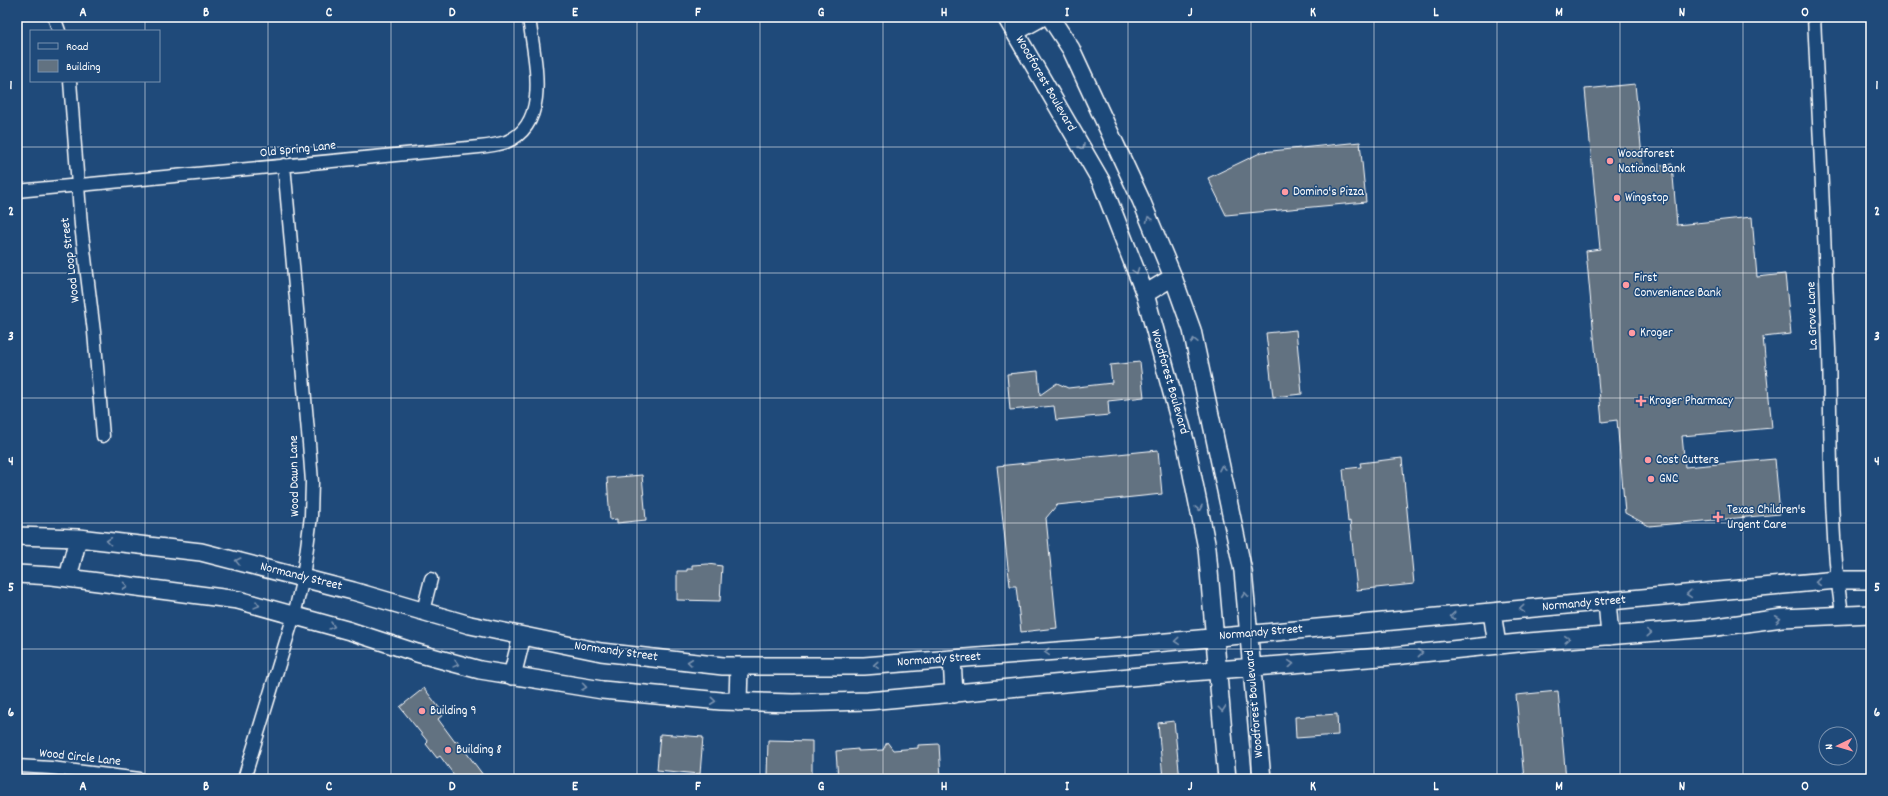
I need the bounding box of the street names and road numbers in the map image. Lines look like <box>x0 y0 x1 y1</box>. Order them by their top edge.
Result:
street label: Woodforest Boulevard <box>1010 32 1080 136</box>
street label: Old Spring Lane <box>259 137 337 163</box>
street label: Wood Loop Street <box>56 216 86 304</box>
street label: La Grove Lane <box>1802 281 1824 351</box>
street label: Woodforest Boulevard <box>1145 327 1193 437</box>
street label: Wood Dawn Lane <box>285 435 305 517</box>
street label: Normandy Street <box>258 558 344 596</box>
street label: Normandy Street <box>1541 591 1627 617</box>
street label: Normandy Street <box>1218 620 1304 646</box>
street label: Normandy Street <box>573 637 659 667</box>
street label: Normandy Street <box>896 648 982 672</box>
street label: Woodforest Boulevard <box>1241 649 1269 759</box>
street label: Wood Circle Lane <box>38 744 122 772</box>

